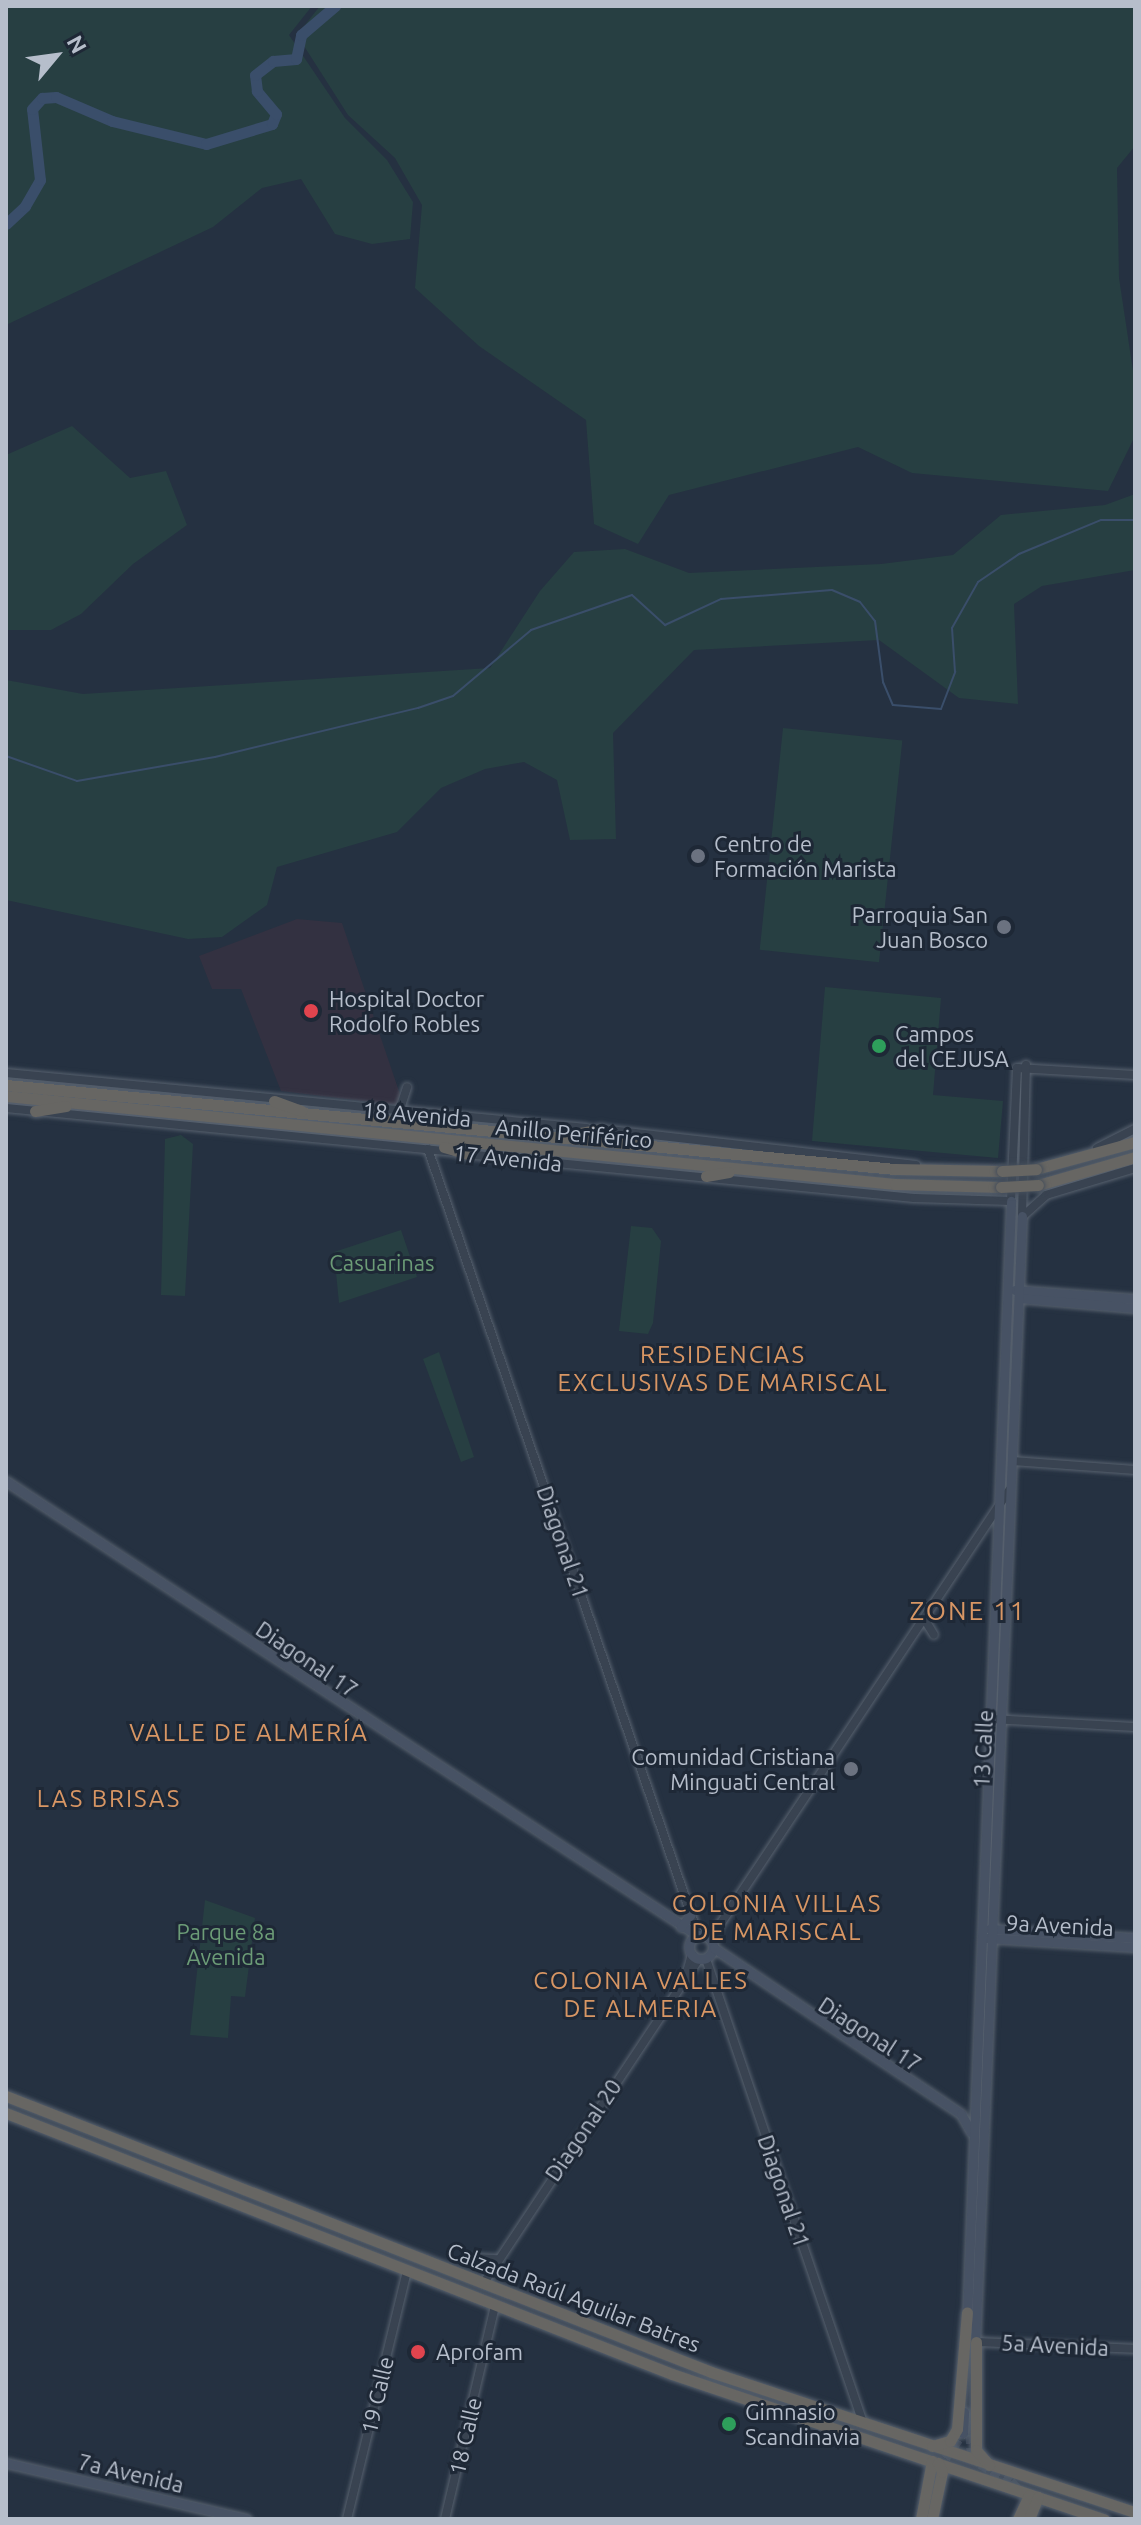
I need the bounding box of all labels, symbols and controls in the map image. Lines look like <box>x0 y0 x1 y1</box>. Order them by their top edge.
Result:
north arrow <box>16 16 96 96</box>
text: N <box>63 31 92 57</box>
place label: Centro de Formación Marista <box>714 830 897 882</box>
marker: Centro de Formación Marista <box>689 847 707 865</box>
place label: Parroquia San Juan Bosco <box>852 901 988 952</box>
marker: Parroquia San Juan Bosco <box>995 918 1013 936</box>
place label: Hospital Doctor Rodolfo Robles <box>329 985 484 1036</box>
marker: Hospital Doctor Rodolfo Robles <box>300 1000 322 1022</box>
place label: Campos del CEJUSA <box>895 1020 1009 1072</box>
marker: Campos del CEJUSA <box>870 1037 888 1055</box>
street label: 18 Avenida <box>362 1096 472 1132</box>
street label: Anillo Periférico <box>494 1113 654 1153</box>
street label: 17 Avenida <box>453 1139 563 1177</box>
park label: Casuarinas <box>329 1250 435 1276</box>
district label: RESIDENCIAS EXCLUSIVAS DE MARISCAL <box>558 1341 888 1397</box>
street label: Diagonal 21 <box>531 1482 595 1602</box>
district label: ZONE 11 <box>910 1595 1026 1627</box>
street label: Diagonal 17 <box>251 1615 363 1703</box>
street label: 13 Calle <box>968 1709 998 1789</box>
district label: VALLE DE ALMERÍA <box>129 1719 369 1747</box>
place label: Comunidad Cristiana Minguati Central <box>631 1743 835 1794</box>
marker: Comunidad Cristiana Minguati Central <box>842 1760 860 1778</box>
district label: LAS BRISAS <box>37 1785 181 1813</box>
district label: COLONIA VILLAS DE MARISCAL <box>672 1890 882 1946</box>
street label: 9a Avenida <box>1006 1909 1114 1941</box>
park label: Parque 8a Avenida <box>177 1918 275 1970</box>
district label: COLONIA VALLES DE ALMERIA <box>533 1967 749 2023</box>
street label: Diagonal 17 <box>814 1991 926 2077</box>
street label: Diagonal 20 <box>539 2074 627 2186</box>
street label: Diagonal 21 <box>752 2131 816 2251</box>
street label: Calzada Raúl Aguilar Batres <box>444 2237 704 2357</box>
street label: 5a Avenida <box>1001 2329 1109 2361</box>
place label: Aprofam <box>436 2339 523 2365</box>
marker: Aprofam <box>407 2341 429 2363</box>
street label: 19 Calle <box>355 2354 399 2436</box>
street label: 18 Calle <box>443 2395 487 2477</box>
place label: Gimnasio Scandinavia <box>745 2398 860 2450</box>
marker: Gimnasio Scandinavia <box>720 2415 738 2433</box>
street label: 7a Avenida <box>76 2448 186 2498</box>

